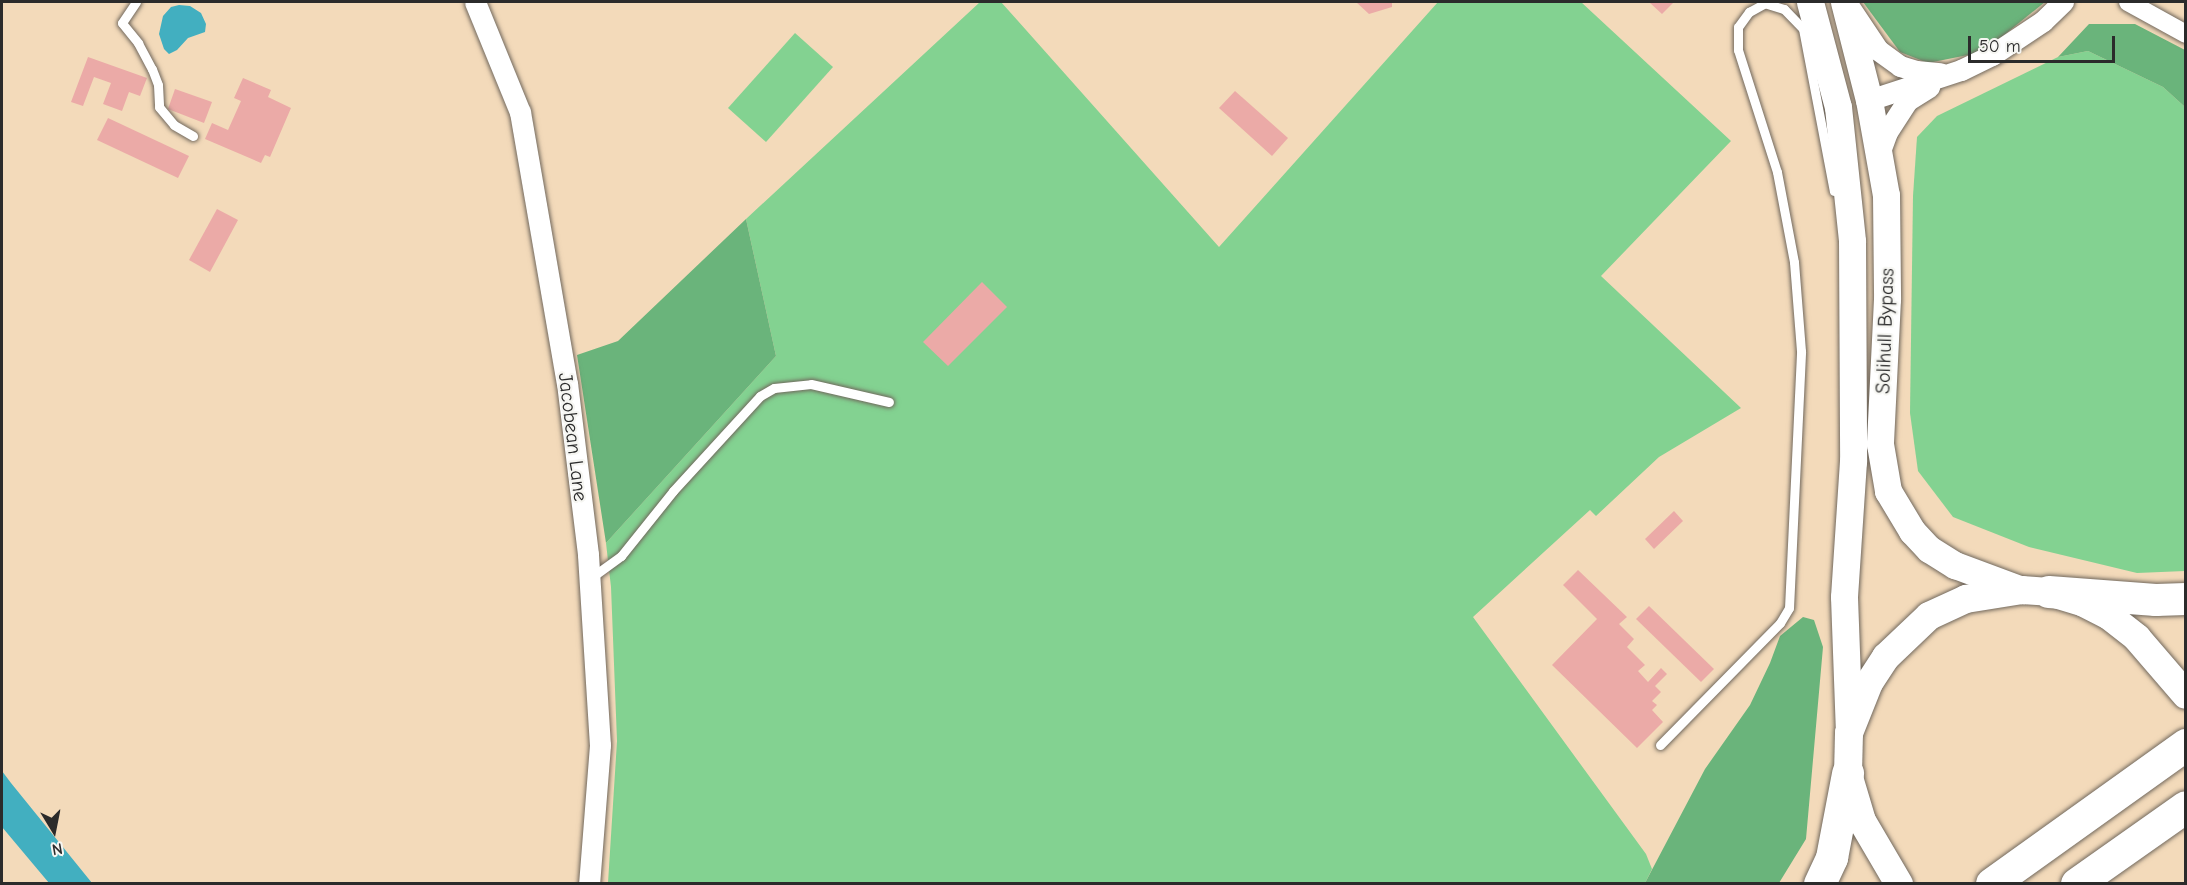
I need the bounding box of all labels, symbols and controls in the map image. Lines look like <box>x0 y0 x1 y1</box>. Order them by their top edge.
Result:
scale bar <box>1971 24 2118 62</box>
text: 50 m <box>1979 36 2021 57</box>
street label: Solihull Bypass <box>1871 268 1899 394</box>
street label: Jacobean Lane <box>553 371 593 503</box>
north arrow <box>24 801 84 861</box>
text: N <box>50 839 64 858</box>

